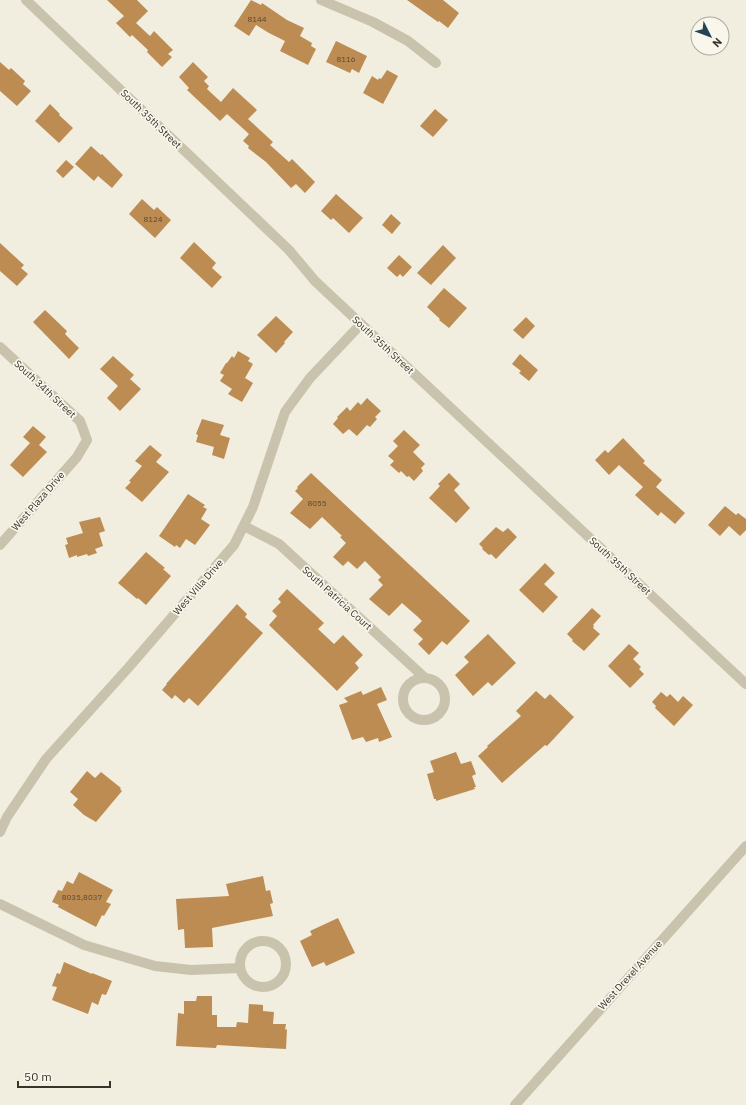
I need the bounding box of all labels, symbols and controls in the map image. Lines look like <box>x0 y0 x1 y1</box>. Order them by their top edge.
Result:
house number: 8144 <box>247 14 267 24</box>
north arrow <box>690 16 730 56</box>
text: N <box>710 35 725 50</box>
house number: 8116 <box>336 54 356 64</box>
street label: South 35th Street <box>118 87 185 152</box>
house number: 8124 <box>143 214 163 224</box>
street label: South 35th Street <box>349 313 417 377</box>
street label: South 34th Street <box>11 357 79 421</box>
street label: West Plaza Drive <box>9 468 68 533</box>
house number: 8055 <box>307 498 327 508</box>
street label: South 35th Street <box>586 534 654 598</box>
street label: West Villa Drive <box>170 556 226 618</box>
street label: South Patricia Court <box>299 563 375 633</box>
house number: 8035,8037 <box>62 892 102 902</box>
street label: West Drexel Avenue <box>595 937 665 1013</box>
scale bar <box>18 1063 110 1089</box>
text: 50 m <box>24 1069 52 1084</box>

